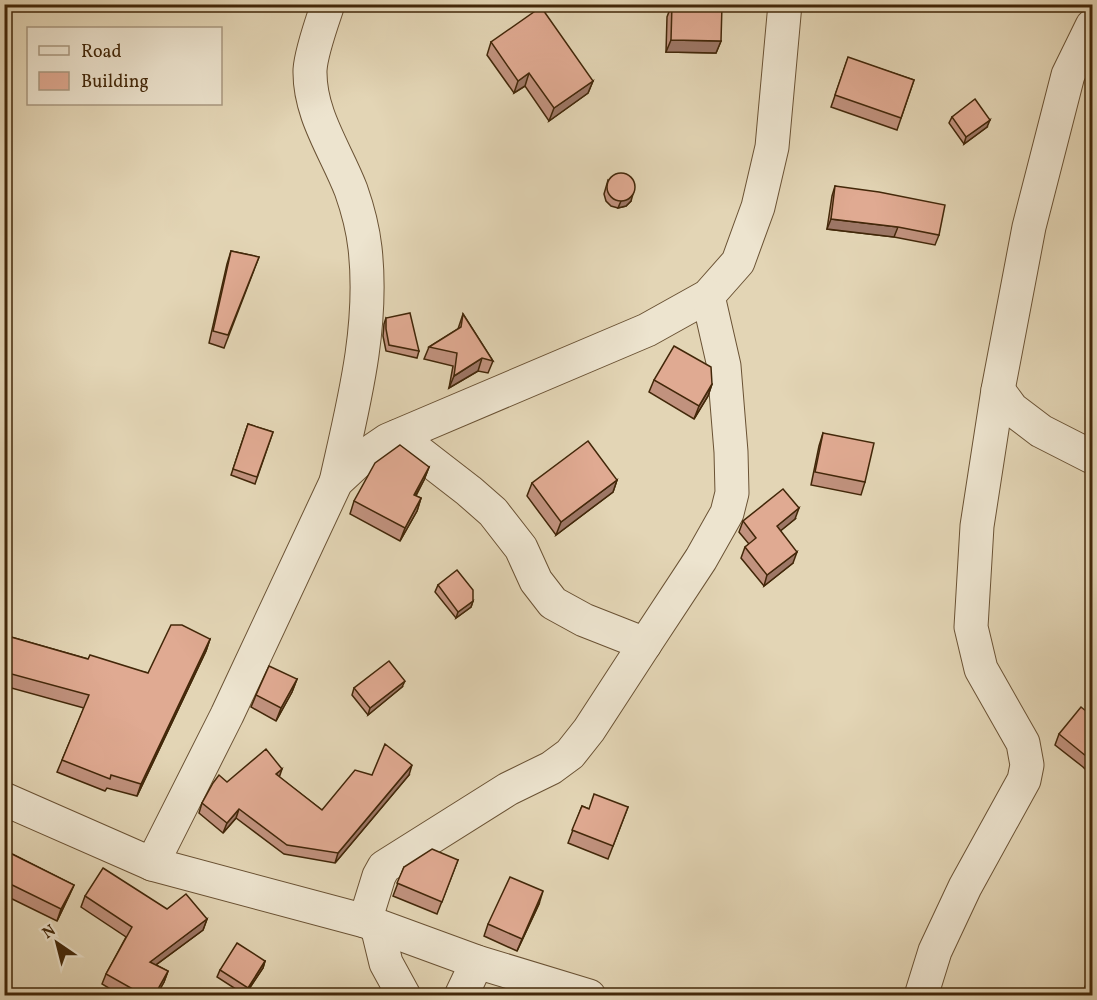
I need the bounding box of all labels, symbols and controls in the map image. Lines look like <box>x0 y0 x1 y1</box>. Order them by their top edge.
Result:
legend <box>27 27 222 105</box>
text: Road <box>81 40 122 65</box>
text: Building <box>81 70 149 95</box>
north arrow <box>27 913 87 973</box>
text: N <box>38 920 61 945</box>

